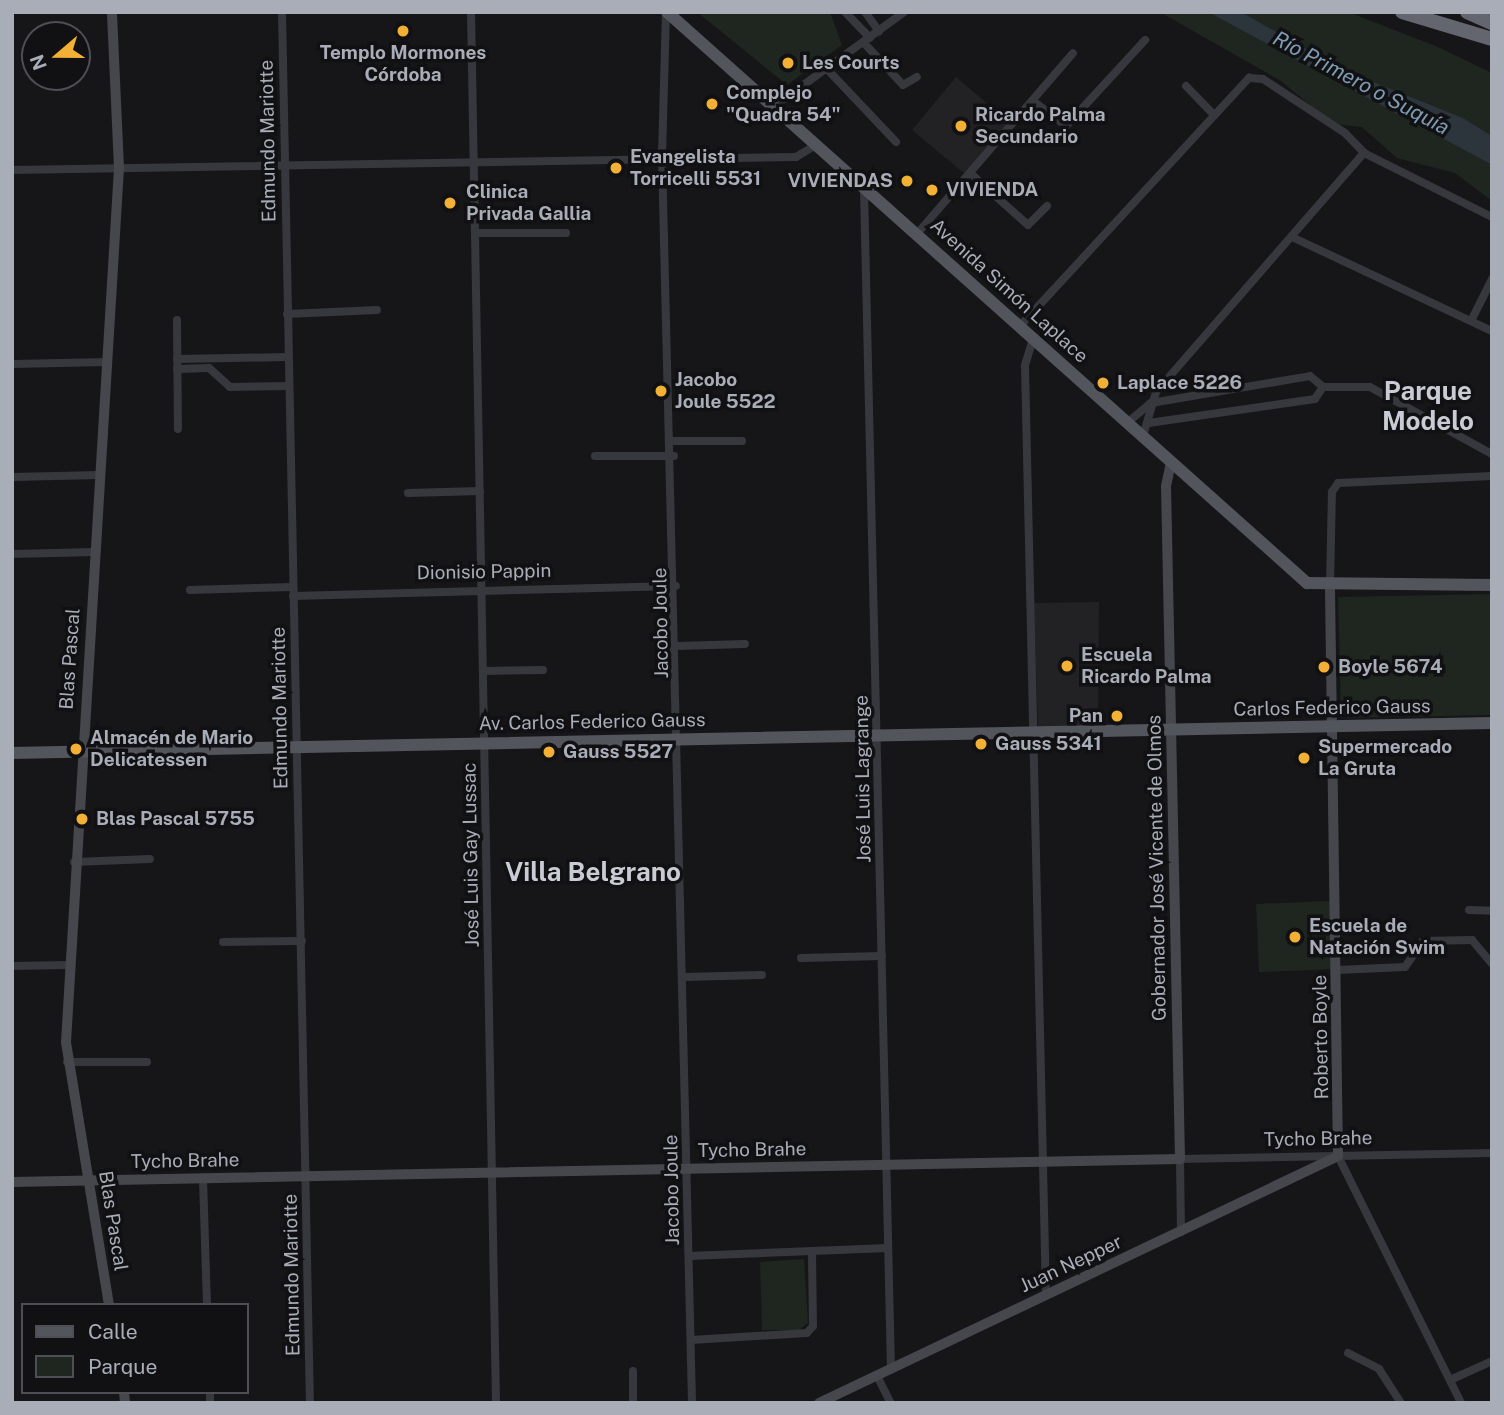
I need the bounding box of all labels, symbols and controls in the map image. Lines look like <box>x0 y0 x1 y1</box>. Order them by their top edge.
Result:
north arrow <box>21 21 91 91</box>
marker: Templo Mormones Córdoba <box>395 23 411 39</box>
water label: Río Primero o Suquía <box>1268 26 1454 140</box>
place label: Templo Mormones Córdoba <box>320 42 486 86</box>
text: N <box>25 52 51 73</box>
place label: Les Courts <box>802 52 900 74</box>
marker: Les Courts <box>780 55 796 71</box>
street label: Edmundo Mariotte <box>255 60 281 222</box>
place label: Complejo "Quadra 54" <box>726 82 841 126</box>
marker: Complejo "Quadra 54" <box>704 96 720 112</box>
place label: Ricardo Palma Secundario <box>975 104 1106 148</box>
marker: Ricardo Palma Secundario <box>953 118 969 134</box>
place label: Evangelista Torricelli 5531 <box>630 146 761 190</box>
marker: Evangelista Torricelli 5531 <box>608 160 624 176</box>
place label: VIVIENDAS <box>788 170 893 192</box>
marker: VIVIENDAS <box>899 173 915 189</box>
place label: VIVIENDA <box>946 179 1038 201</box>
place label: Clinica Privada Gallia <box>466 181 591 225</box>
marker: VIVIENDA <box>924 182 940 198</box>
marker: Clinica Privada Gallia <box>440 193 460 213</box>
street label: Avenida Simón Laplace <box>925 214 1093 368</box>
place label: Jacobo Joule 5522 <box>675 369 776 413</box>
place label: Laplace 5226 <box>1117 372 1242 394</box>
marker: Laplace 5226 <box>1095 375 1111 391</box>
district label: Parque Modelo <box>1382 375 1474 436</box>
marker: Jacobo Joule 5522 <box>653 383 669 399</box>
street label: Dionisio Pappin <box>416 559 552 585</box>
street label: Jacobo Joule <box>649 567 673 679</box>
street label: Blas Pascal <box>55 608 85 710</box>
street label: Edmundo Mariotte <box>267 627 293 789</box>
place label: Escuela Ricardo Palma <box>1081 644 1212 688</box>
place label: Boyle 5674 <box>1338 656 1443 678</box>
marker: Escuela Ricardo Palma <box>1059 658 1075 674</box>
marker: Boyle 5674 <box>1316 659 1332 675</box>
street label: José Luis Lagrange <box>850 695 876 863</box>
street label: Carlos Federico Gauss <box>1233 695 1431 721</box>
place label: Pan <box>1069 705 1103 727</box>
marker: Pan <box>1109 708 1125 724</box>
street label: Av. Carlos Federico Gauss <box>478 709 706 735</box>
street label: Gobernador José Vicente de Olmos <box>1143 714 1171 1022</box>
place label: Almacén de Mario Delicatessen <box>90 727 253 771</box>
place label: Gauss 5341 <box>995 733 1102 755</box>
marker: Gauss 5341 <box>973 736 989 752</box>
place label: Supermercado La Gruta <box>1318 736 1452 780</box>
marker: Almacén de Mario Delicatessen <box>68 741 84 757</box>
place label: Gauss 5527 <box>563 741 673 763</box>
marker: Gauss 5527 <box>541 744 557 760</box>
marker: Supermercado La Gruta <box>1296 750 1312 766</box>
street label: José Luis Gay Lussac <box>458 762 484 948</box>
place label: Blas Pascal 5755 <box>96 808 255 830</box>
marker: Blas Pascal 5755 <box>74 811 90 827</box>
district label: Villa Belgrano <box>505 856 681 888</box>
place label: Escuela de Natación Swim <box>1309 915 1445 959</box>
marker: Escuela de Natación Swim <box>1287 929 1303 945</box>
street label: Roberto Boyle <box>1309 974 1333 1100</box>
street label: Tycho Brahe <box>1263 1127 1373 1151</box>
street label: Jacobo Joule <box>660 1134 684 1246</box>
street label: Tycho Brahe <box>697 1138 807 1162</box>
street label: Tycho Brahe <box>130 1149 240 1173</box>
street label: Blas Pascal <box>94 1169 132 1273</box>
street label: Edmundo Mariotte <box>279 1194 305 1356</box>
street label: Juan Nepper <box>1016 1230 1126 1298</box>
legend <box>21 1303 248 1394</box>
text: Calle <box>88 1319 138 1344</box>
text: Parque <box>88 1354 157 1379</box>

